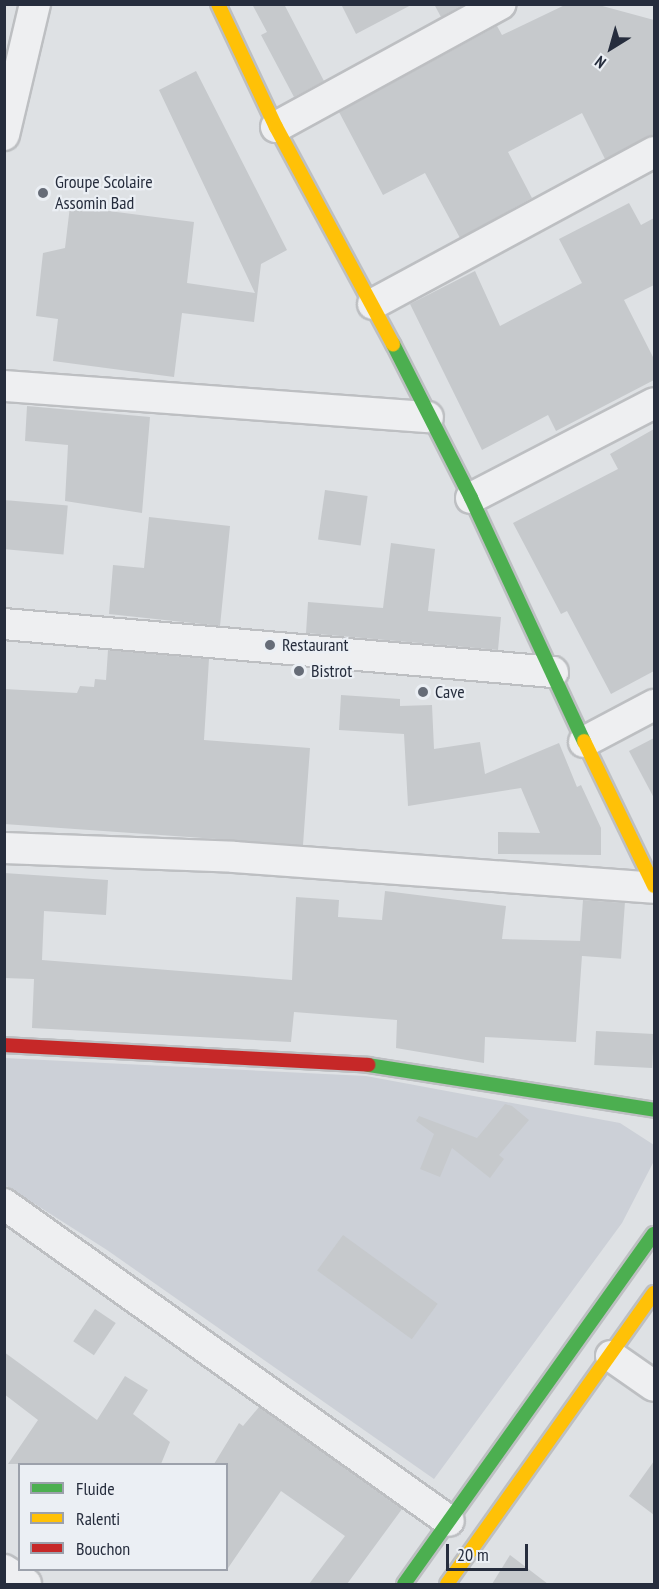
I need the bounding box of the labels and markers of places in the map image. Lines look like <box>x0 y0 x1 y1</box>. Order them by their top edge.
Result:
place label: Groupe Scolaire Assomin Bad <box>55 172 153 214</box>
marker: Groupe Scolaire Assomin Bad <box>36 186 50 200</box>
place label: Restaurant <box>282 634 348 656</box>
marker: Restaurant <box>263 638 277 652</box>
place label: Bistrot <box>311 660 352 682</box>
marker: Bistrot <box>292 664 306 678</box>
place label: Cave <box>435 681 465 703</box>
marker: Cave <box>416 685 430 699</box>

